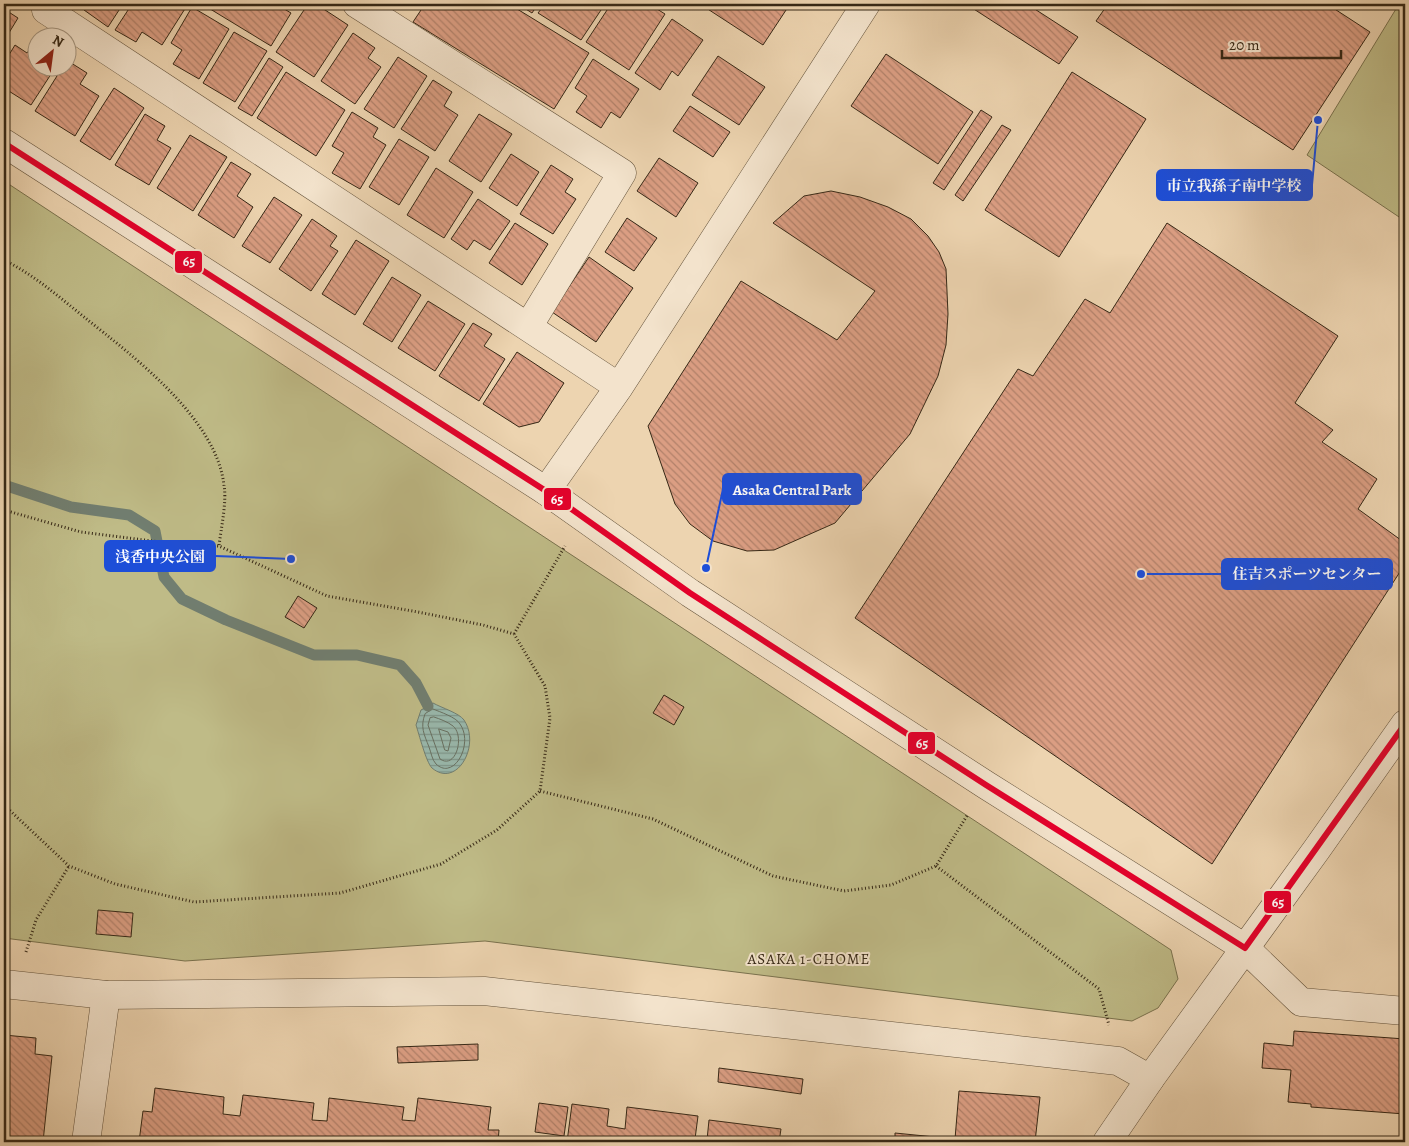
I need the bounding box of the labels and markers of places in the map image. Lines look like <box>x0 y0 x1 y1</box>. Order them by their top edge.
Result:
callout: 市立我孫子南中学校 <box>1157 170 1312 200</box>
callout: Asaka Central Park <box>723 474 861 504</box>
callout: 浅香中央公園 <box>105 541 215 571</box>
callout: 住吉スポーツセンター <box>1222 559 1392 589</box>

